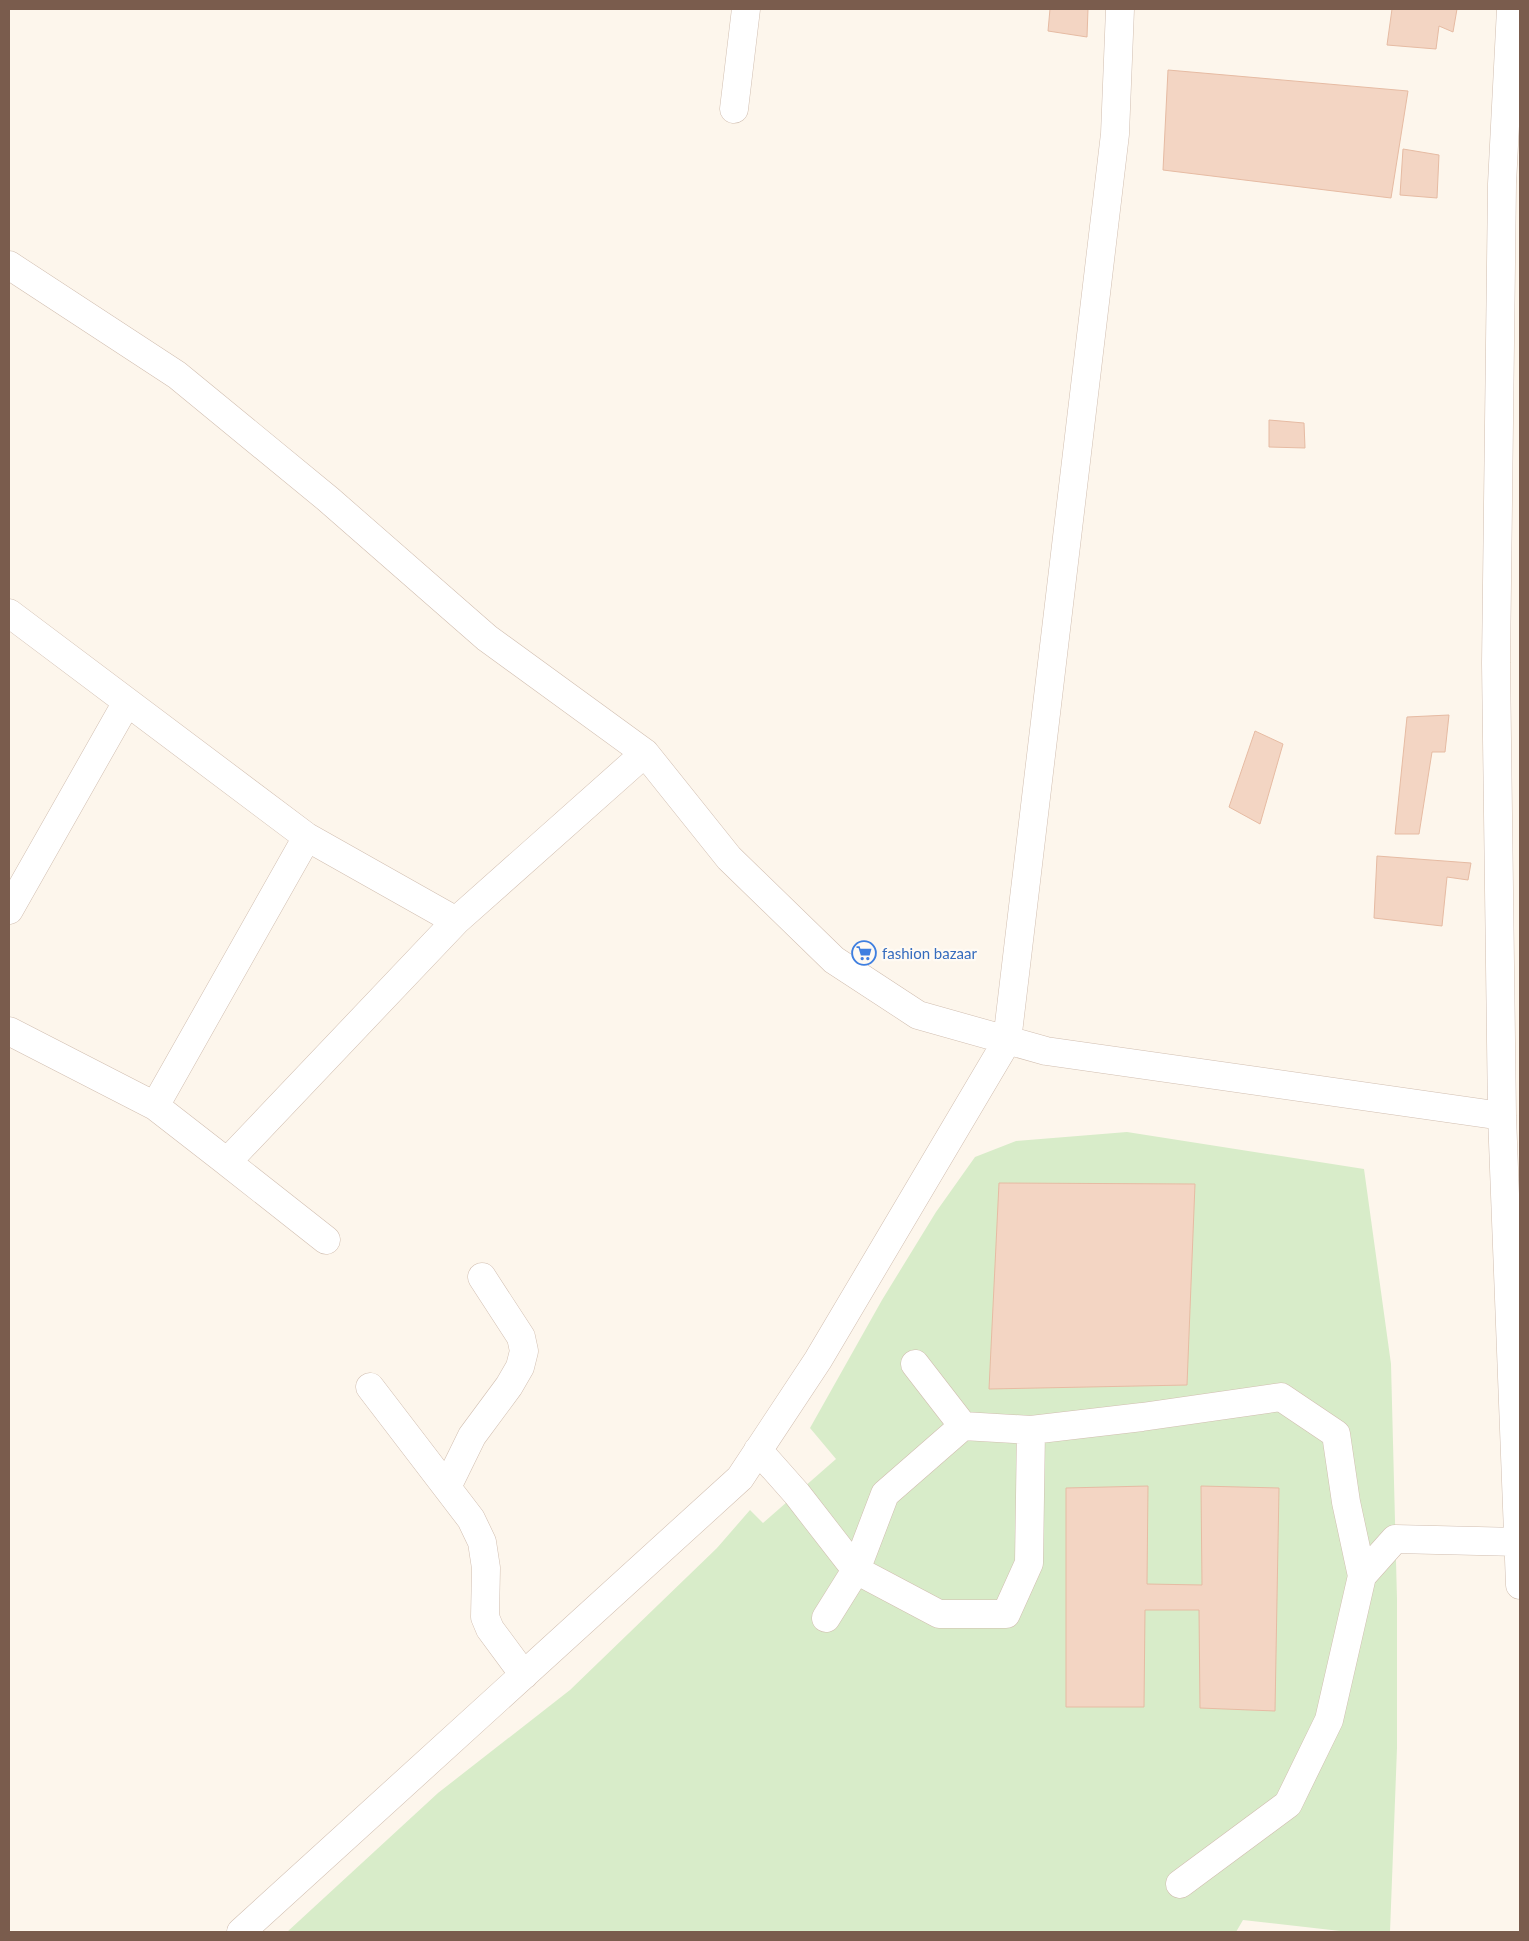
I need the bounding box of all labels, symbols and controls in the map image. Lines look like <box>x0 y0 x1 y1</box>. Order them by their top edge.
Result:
supermarket icon: fashion bazaar <box>851 940 877 966</box>
place label: fashion bazaar <box>882 944 977 962</box>

